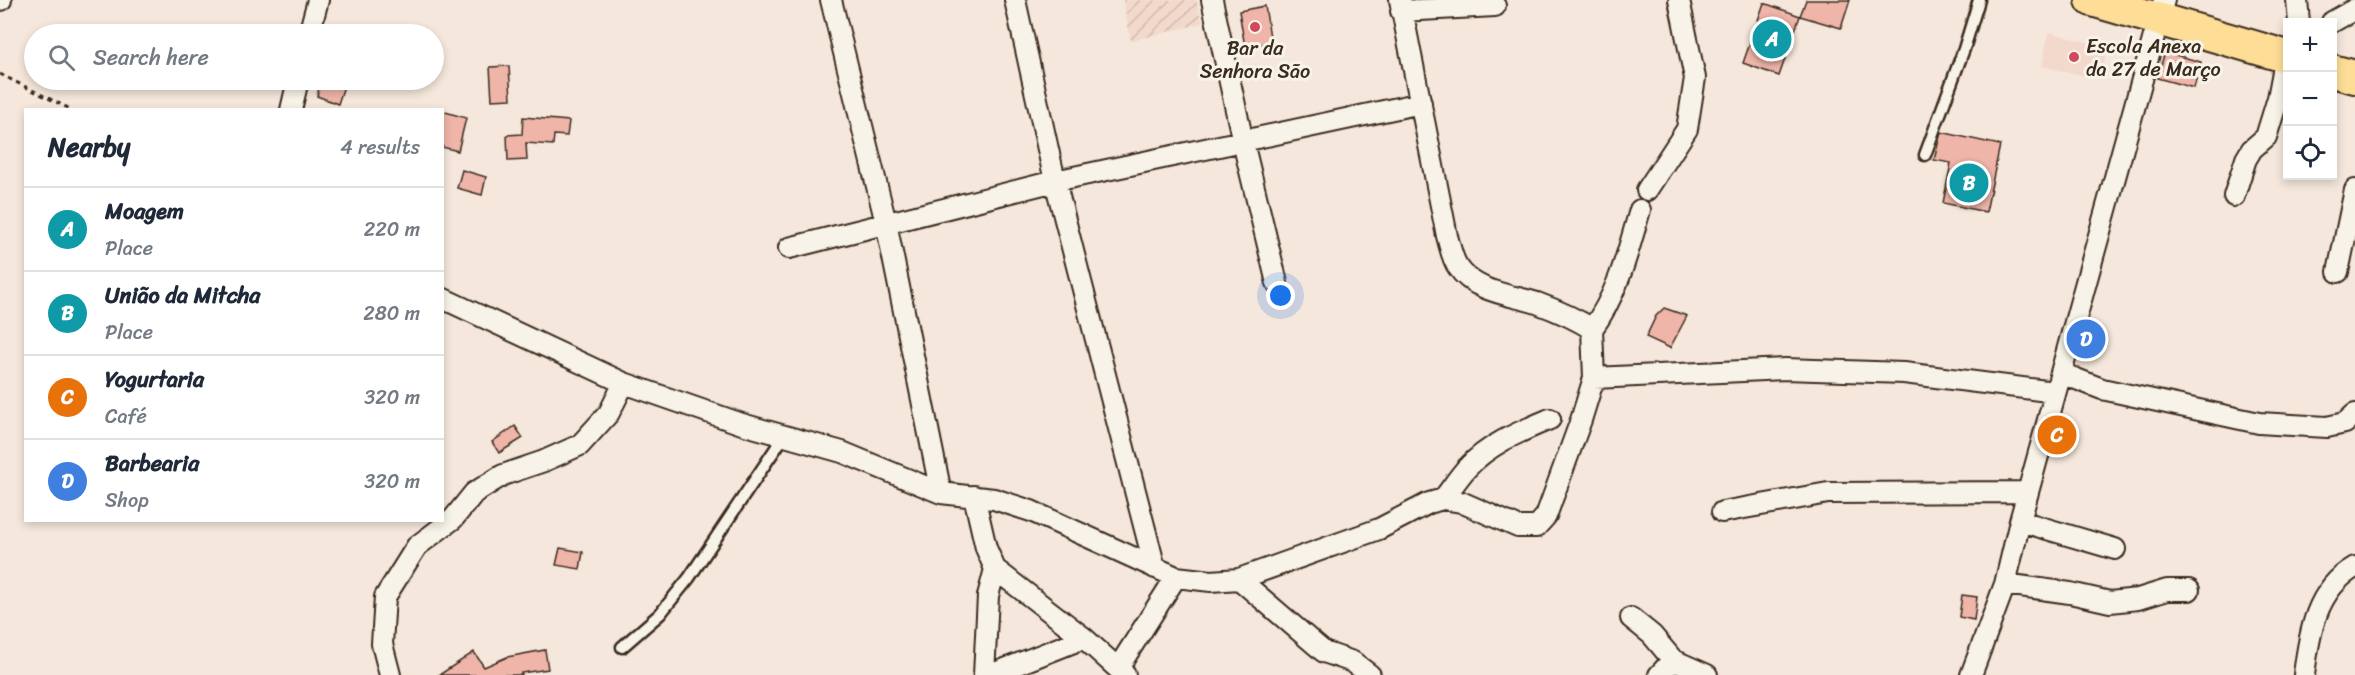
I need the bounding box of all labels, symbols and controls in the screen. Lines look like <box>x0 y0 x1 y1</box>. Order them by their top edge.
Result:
pin: A <box>1752 16 1792 62</box>
map controls <box>2283 18 2337 180</box>
button: + <box>2283 18 2337 72</box>
marker: Bar da Senhora São <box>1248 20 1262 34</box>
search box <box>24 24 444 90</box>
place label: Escola Anexa da 27 de Março <box>2086 29 2221 87</box>
place label: Bar da Senhora São <box>1200 31 1310 89</box>
text: Search here <box>93 38 209 77</box>
icon: search <box>45 41 78 74</box>
marker: Escola Anexa da 27 de Março <box>2067 50 2081 64</box>
button: − <box>2283 72 2337 126</box>
text: Nearby <box>48 124 130 170</box>
button: locate <box>2283 126 2337 180</box>
text: 4 results <box>340 130 420 165</box>
pin: B <box>1950 160 1988 206</box>
text: Moagem <box>105 192 184 231</box>
text: A <box>61 212 74 247</box>
text: 220 m <box>364 212 420 247</box>
text: Place <box>105 231 153 266</box>
text: União da Mitcha <box>105 276 260 315</box>
your location <box>1266 281 1295 310</box>
text: B <box>61 296 74 331</box>
text: 280 m <box>363 296 420 331</box>
text: Place <box>105 315 153 350</box>
pin: D <box>2066 316 2106 362</box>
text: Yogurtaria <box>105 360 204 399</box>
text: C <box>61 380 74 415</box>
text: 320 m <box>364 380 420 415</box>
text: Café <box>105 399 147 434</box>
pin: C <box>2038 412 2076 458</box>
text: Barbearia <box>105 444 199 483</box>
text: D <box>62 464 73 499</box>
text: 320 m <box>364 464 420 499</box>
text: Shop <box>105 483 149 518</box>

